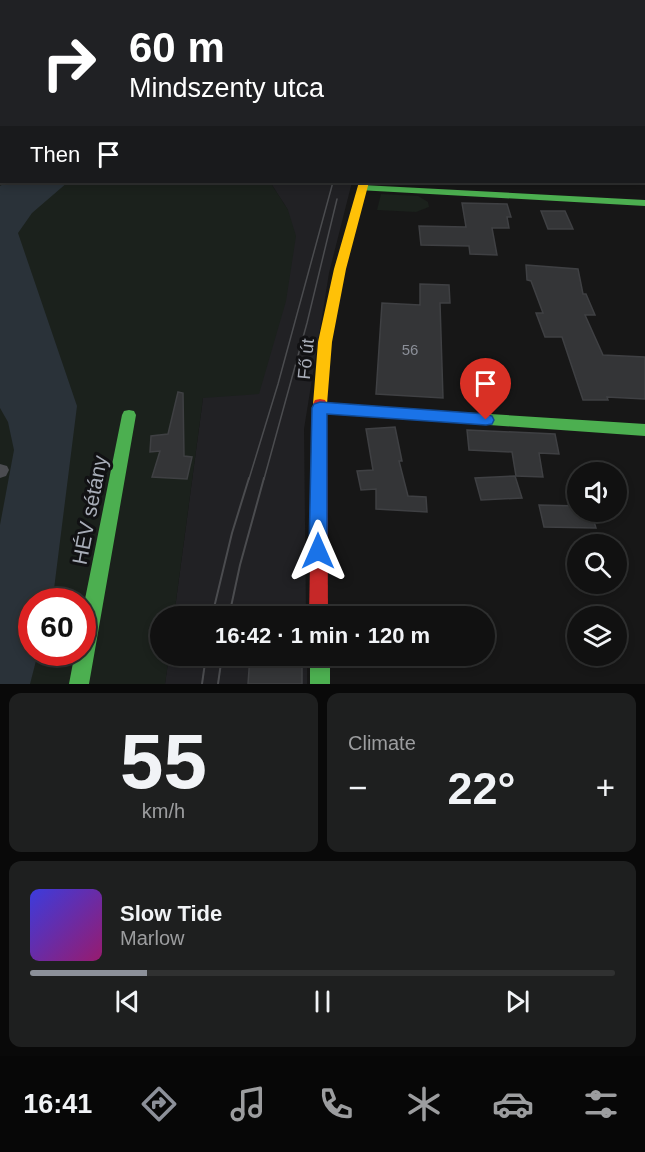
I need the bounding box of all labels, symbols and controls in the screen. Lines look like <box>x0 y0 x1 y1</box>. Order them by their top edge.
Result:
icon: right <box>30 24 108 102</box>
text: 60 m <box>129 24 225 71</box>
text: Mindszenty utca <box>129 73 324 103</box>
icon: arrive <box>92 138 125 171</box>
text: Then <box>30 142 80 167</box>
street label: Fő út <box>294 338 318 380</box>
house number: 56 <box>402 341 418 358</box>
pin <box>460 358 511 420</box>
icon: arrive <box>469 367 502 400</box>
street label: HÉV sétány <box>68 453 111 567</box>
map controls <box>567 462 627 666</box>
button: sound <box>567 462 627 522</box>
position arrow <box>286 519 350 583</box>
button: search <box>567 534 627 594</box>
speed limit sign: 60 <box>18 588 96 666</box>
button: layers <box>567 606 627 666</box>
text: 16:42 · 1 min · 120 m <box>215 623 430 648</box>
text: 55 <box>120 717 207 805</box>
text: Climate <box>348 732 416 754</box>
text: 22° <box>447 763 516 814</box>
text: − <box>348 769 367 806</box>
text: + <box>596 769 615 806</box>
text: km/h <box>142 800 185 822</box>
text: Slow Tide <box>120 901 222 926</box>
text: Marlow <box>120 927 184 949</box>
icon: previous <box>111 985 144 1018</box>
icon: pause <box>306 985 339 1018</box>
icon: next <box>501 985 534 1018</box>
icon: directions <box>138 1083 180 1125</box>
icon: music <box>227 1083 269 1125</box>
icon: phone <box>315 1083 357 1125</box>
icon: climate <box>403 1083 445 1125</box>
icon: car <box>492 1083 534 1125</box>
icon: filters <box>580 1083 622 1125</box>
text: 16:41 <box>23 1089 92 1119</box>

